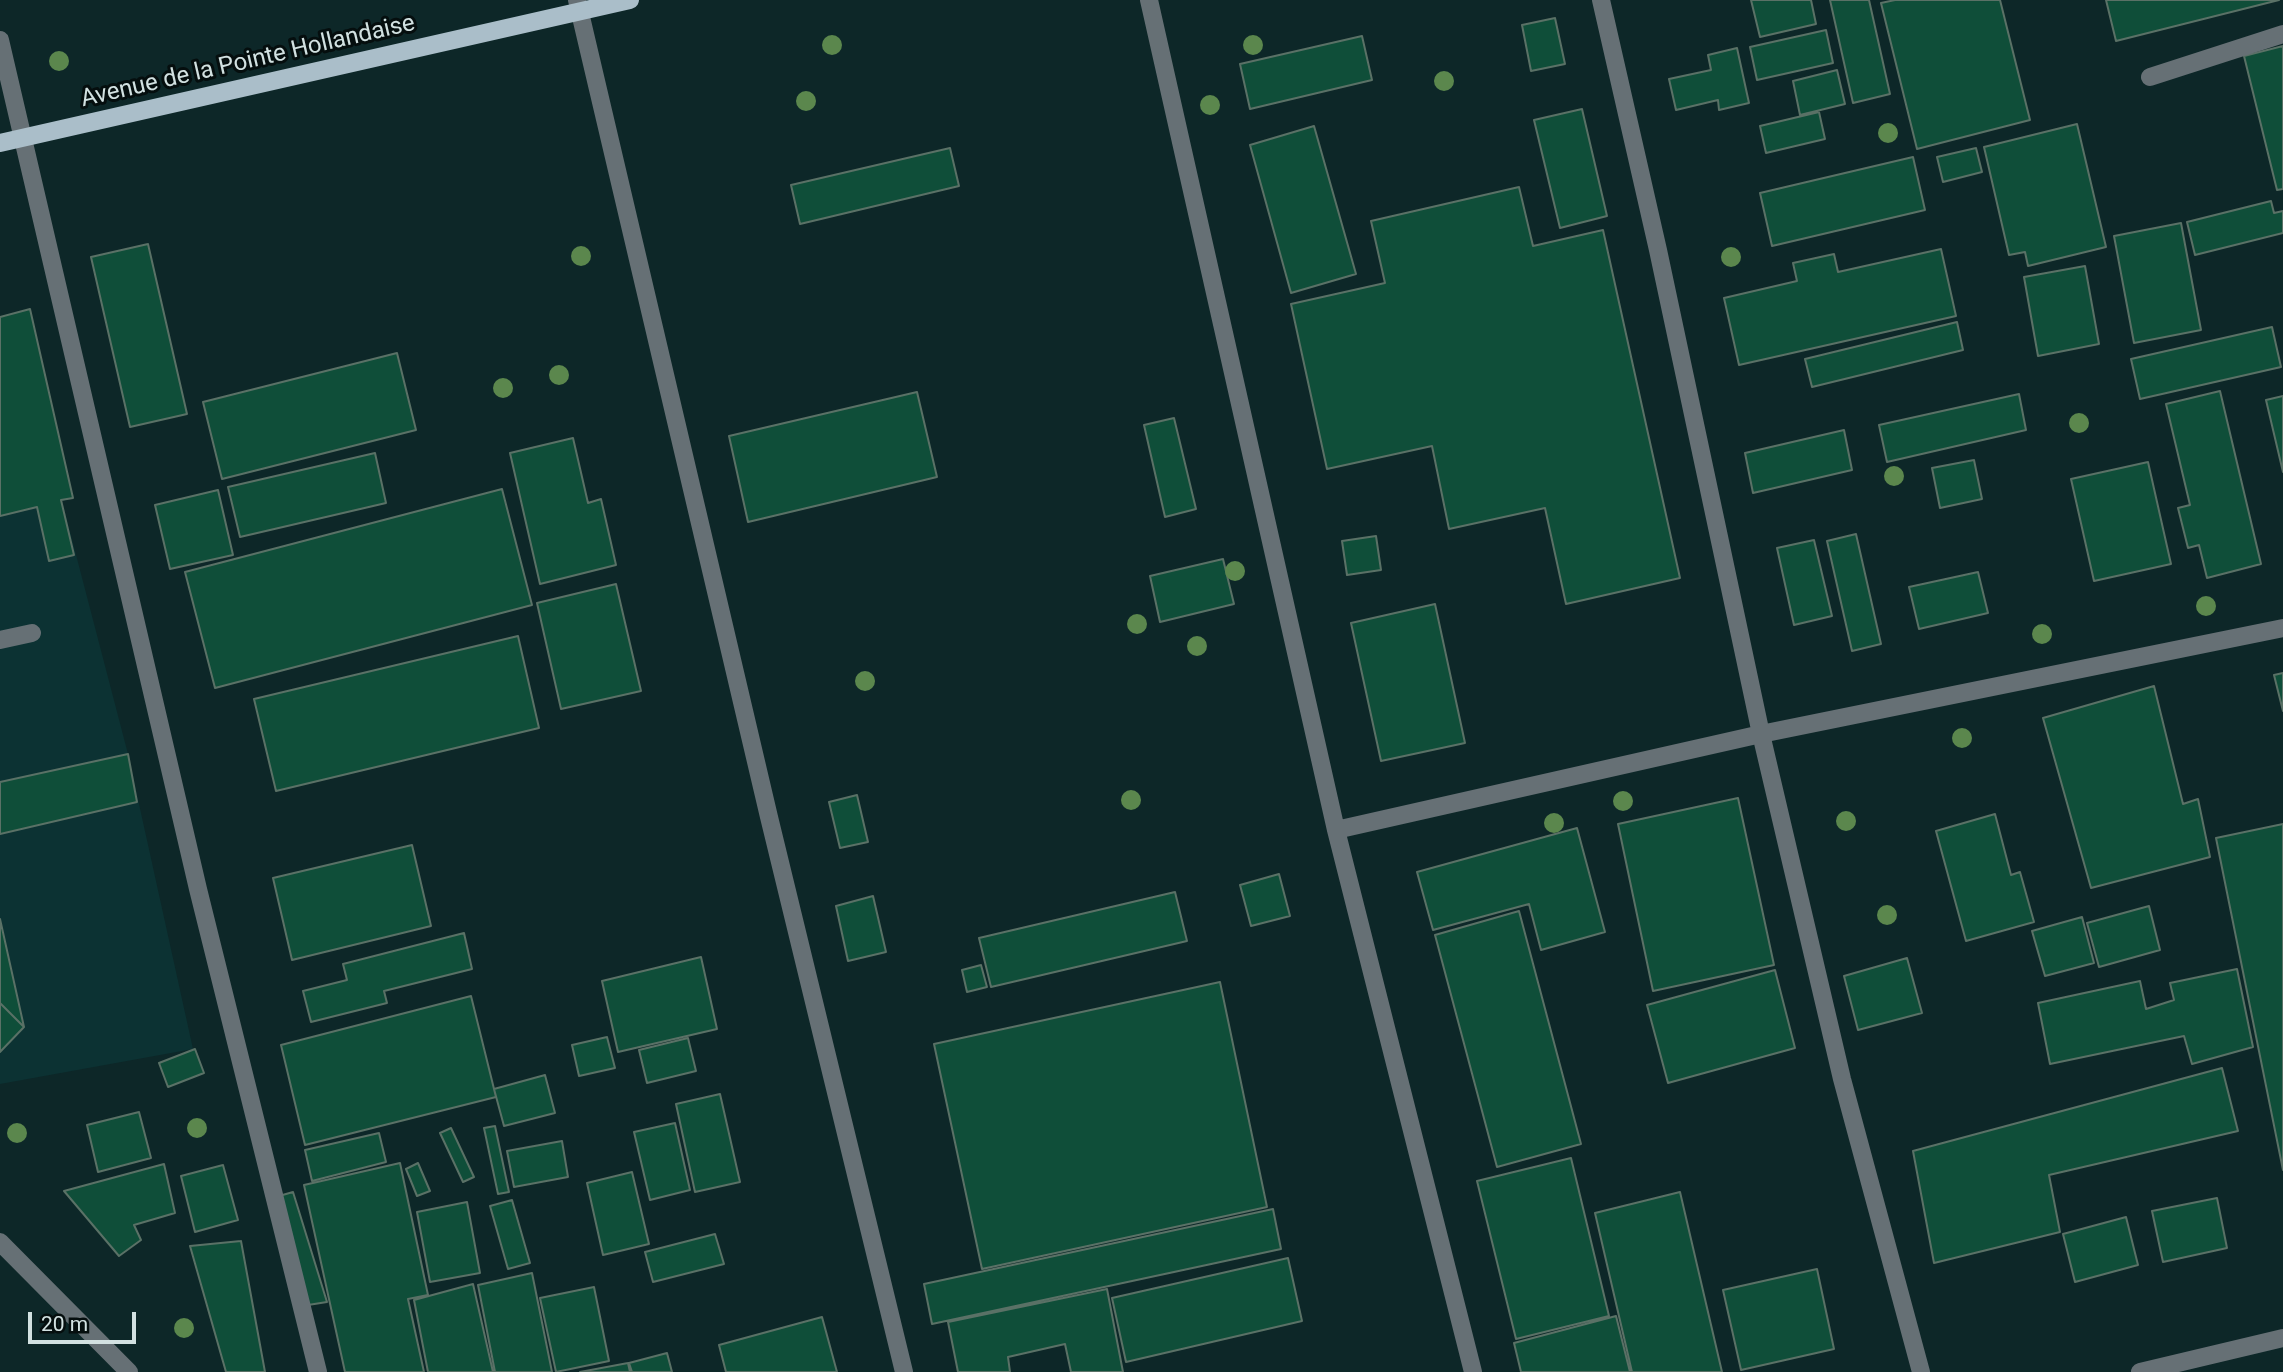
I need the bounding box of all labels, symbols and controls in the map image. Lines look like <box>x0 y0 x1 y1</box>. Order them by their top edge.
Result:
street label: Avenue de la Pointe Hollandaise <box>78 9 418 115</box>
scale bar <box>32 1298 140 1342</box>
text: 20 m <box>41 1312 88 1336</box>

